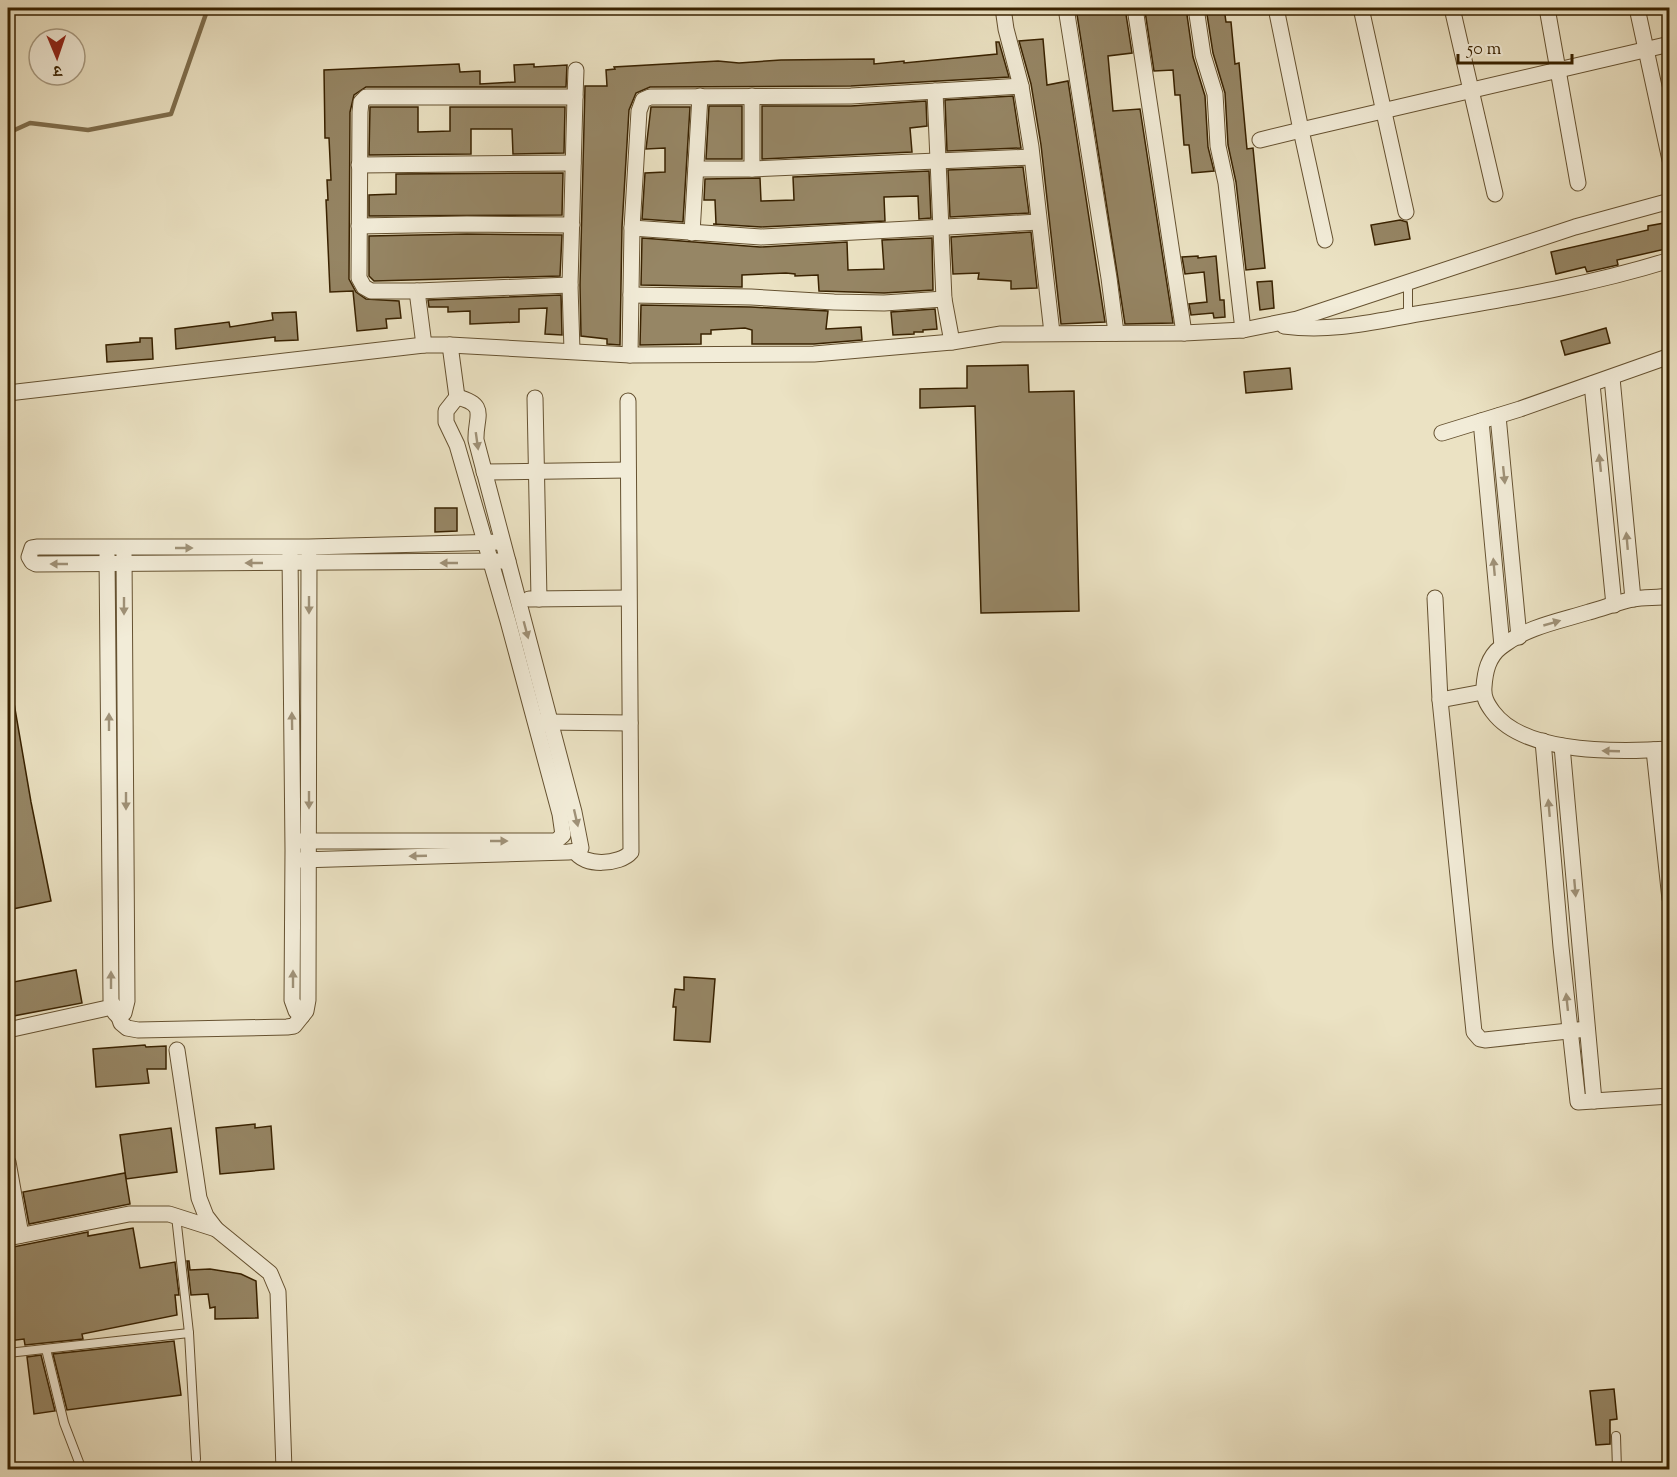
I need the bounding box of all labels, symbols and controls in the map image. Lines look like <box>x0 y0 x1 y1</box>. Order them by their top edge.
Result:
north arrow <box>27 27 87 87</box>
scale bar <box>1458 27 1572 65</box>
text: 50 m <box>1466 37 1502 63</box>
text: उ <box>51 58 63 81</box>
one-way arrow <box>473 432 482 451</box>
one-way arrow <box>1595 454 1605 473</box>
one-way arrow <box>1499 465 1509 484</box>
one-way arrow <box>1622 532 1632 551</box>
one-way arrow <box>174 543 193 552</box>
one-way arrow <box>245 558 264 568</box>
one-way arrow <box>440 558 459 568</box>
one-way arrow <box>1489 558 1499 577</box>
one-way arrow <box>50 559 69 569</box>
one-way arrow <box>304 596 314 615</box>
one-way arrow <box>120 597 129 616</box>
one-way arrow <box>1543 618 1561 627</box>
one-way arrow <box>522 621 531 639</box>
one-way arrow <box>287 711 297 730</box>
one-way arrow <box>104 712 114 731</box>
one-way arrow <box>1602 747 1621 756</box>
one-way arrow <box>304 791 313 810</box>
one-way arrow <box>121 792 131 811</box>
one-way arrow <box>1544 798 1554 817</box>
one-way arrow <box>571 809 581 828</box>
one-way arrow <box>489 836 508 846</box>
one-way arrow <box>409 851 428 861</box>
one-way arrow <box>1570 878 1580 897</box>
one-way arrow <box>288 969 297 988</box>
one-way arrow <box>106 970 116 989</box>
one-way arrow <box>1562 992 1572 1011</box>

